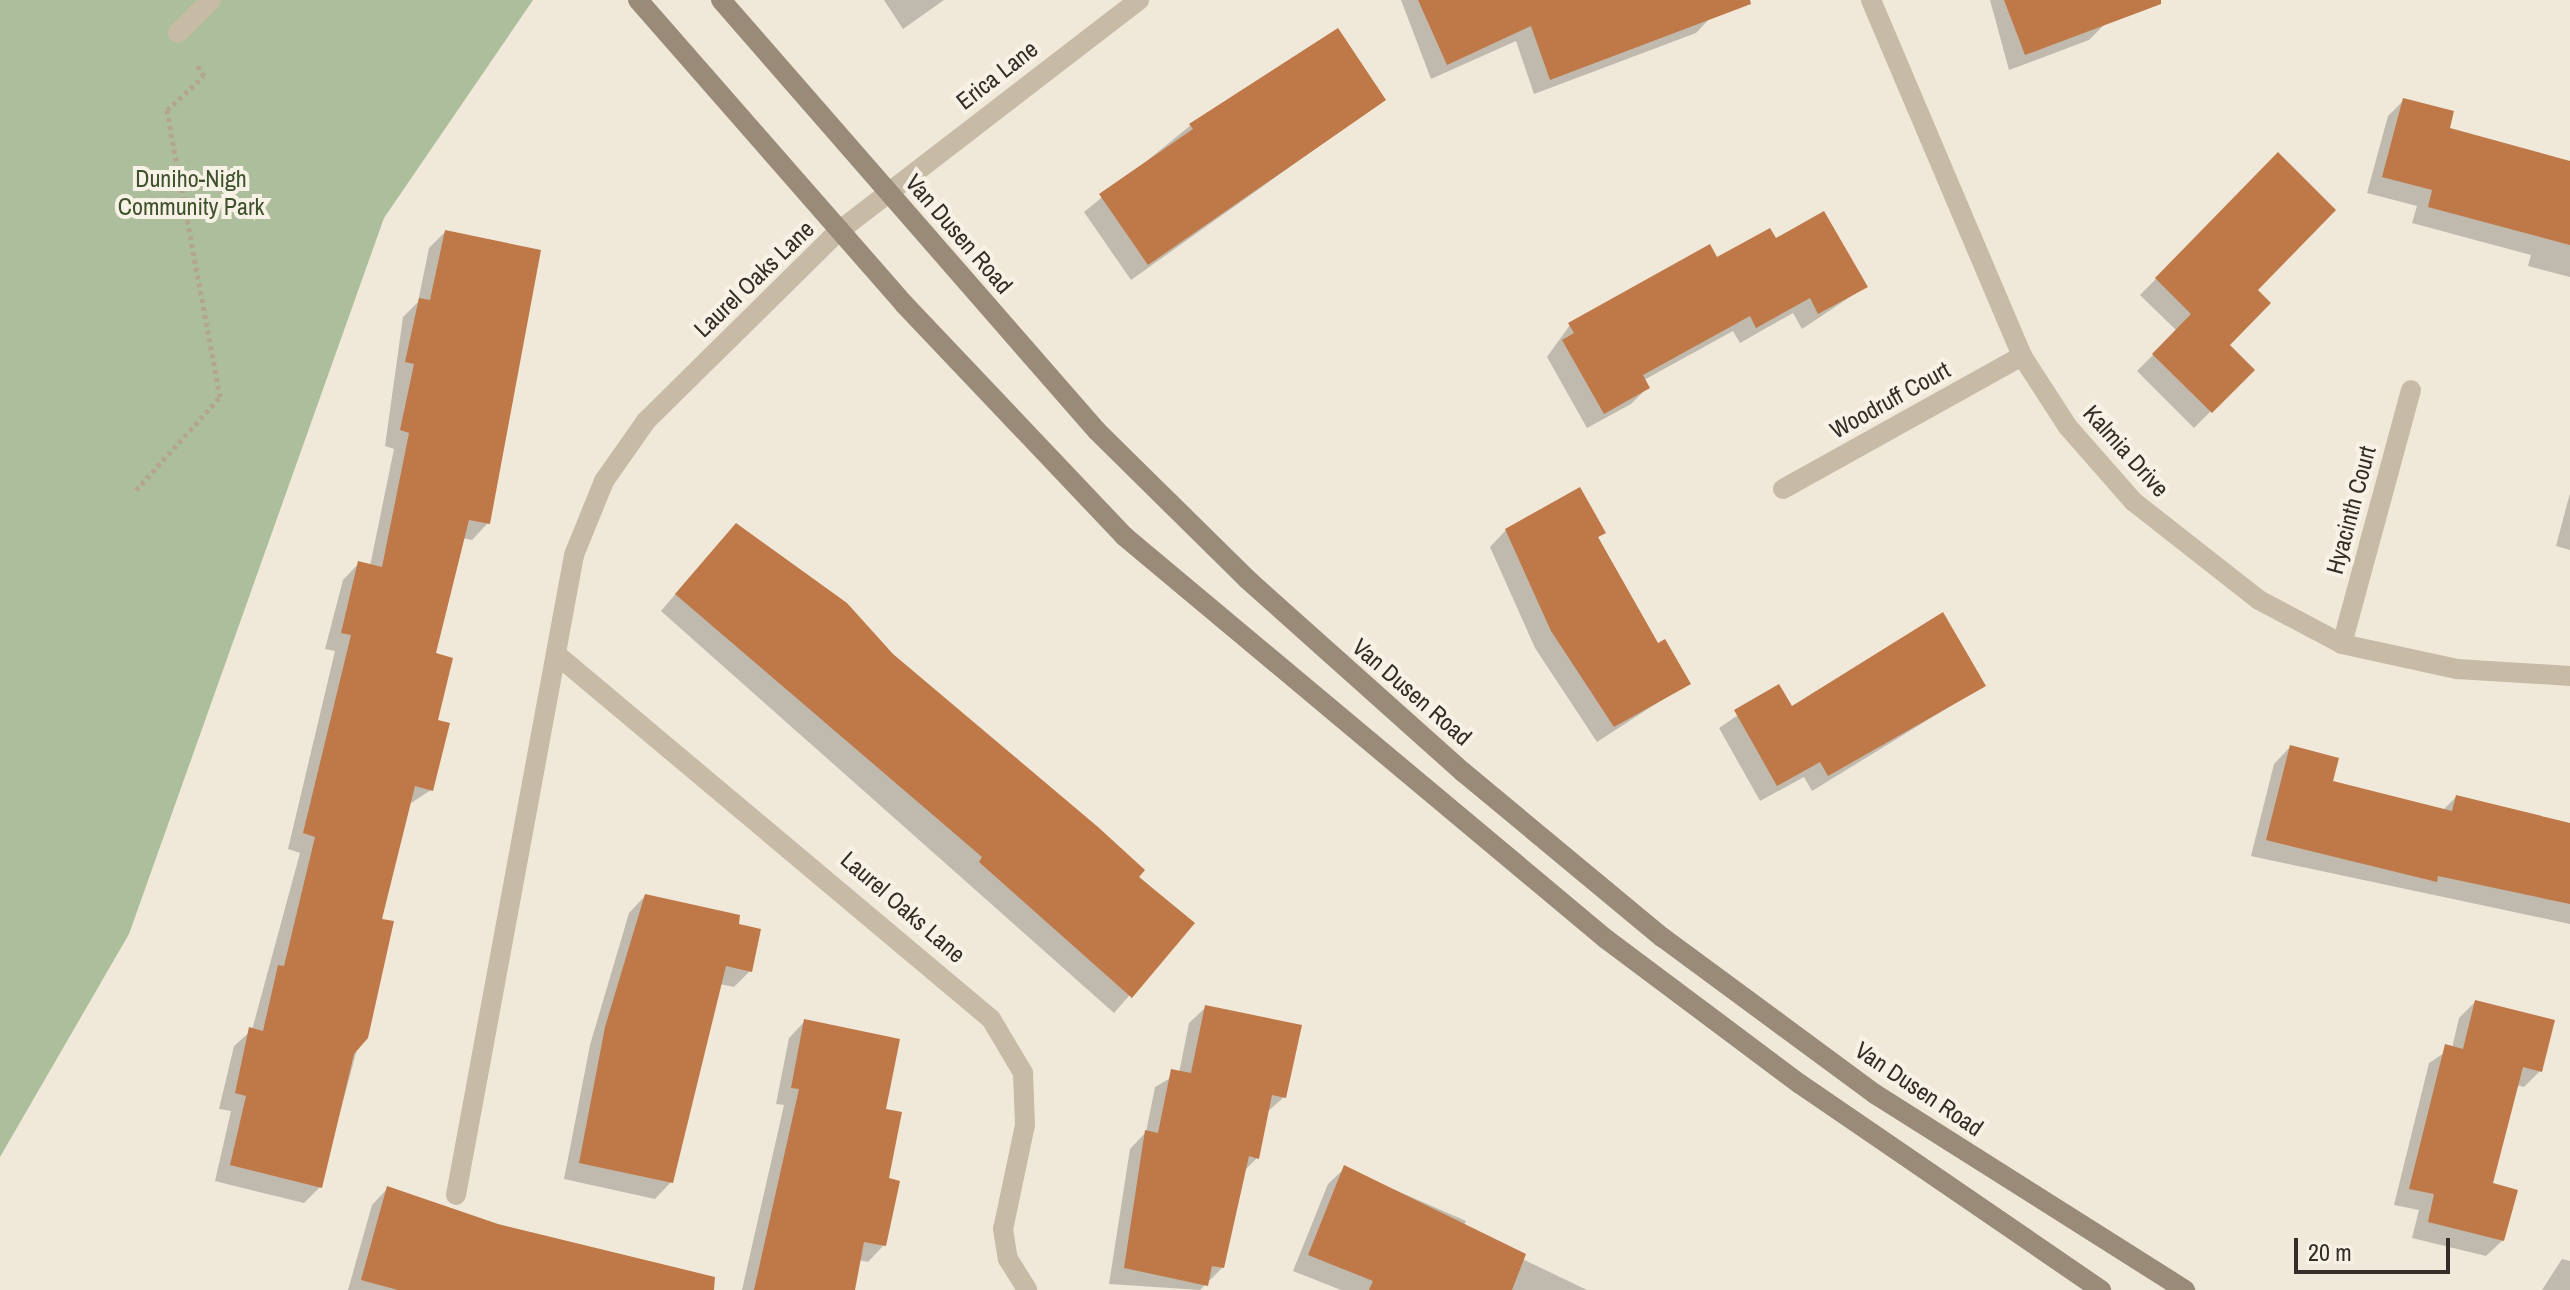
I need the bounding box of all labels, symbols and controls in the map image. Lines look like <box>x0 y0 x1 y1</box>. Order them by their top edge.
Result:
street label: Erica Lane <box>951 34 1043 116</box>
park label: Duniho-Nigh Community Park <box>118 165 264 221</box>
street label: Van Dusen Road <box>899 169 1019 299</box>
street label: Laurel Oaks Lane <box>688 215 820 343</box>
street label: Woodruff Court <box>1825 355 1955 445</box>
street label: Kalmia Drive <box>2077 399 2175 503</box>
street label: Hyacinth Court <box>2320 443 2382 577</box>
street label: Van Dusen Road <box>1347 632 1477 752</box>
street label: Laurel Oaks Lane <box>835 845 971 969</box>
street label: Van Dusen Road <box>1849 1036 1989 1142</box>
scale bar <box>2298 1222 2454 1272</box>
text: 20 m <box>2308 1236 2352 1268</box>

